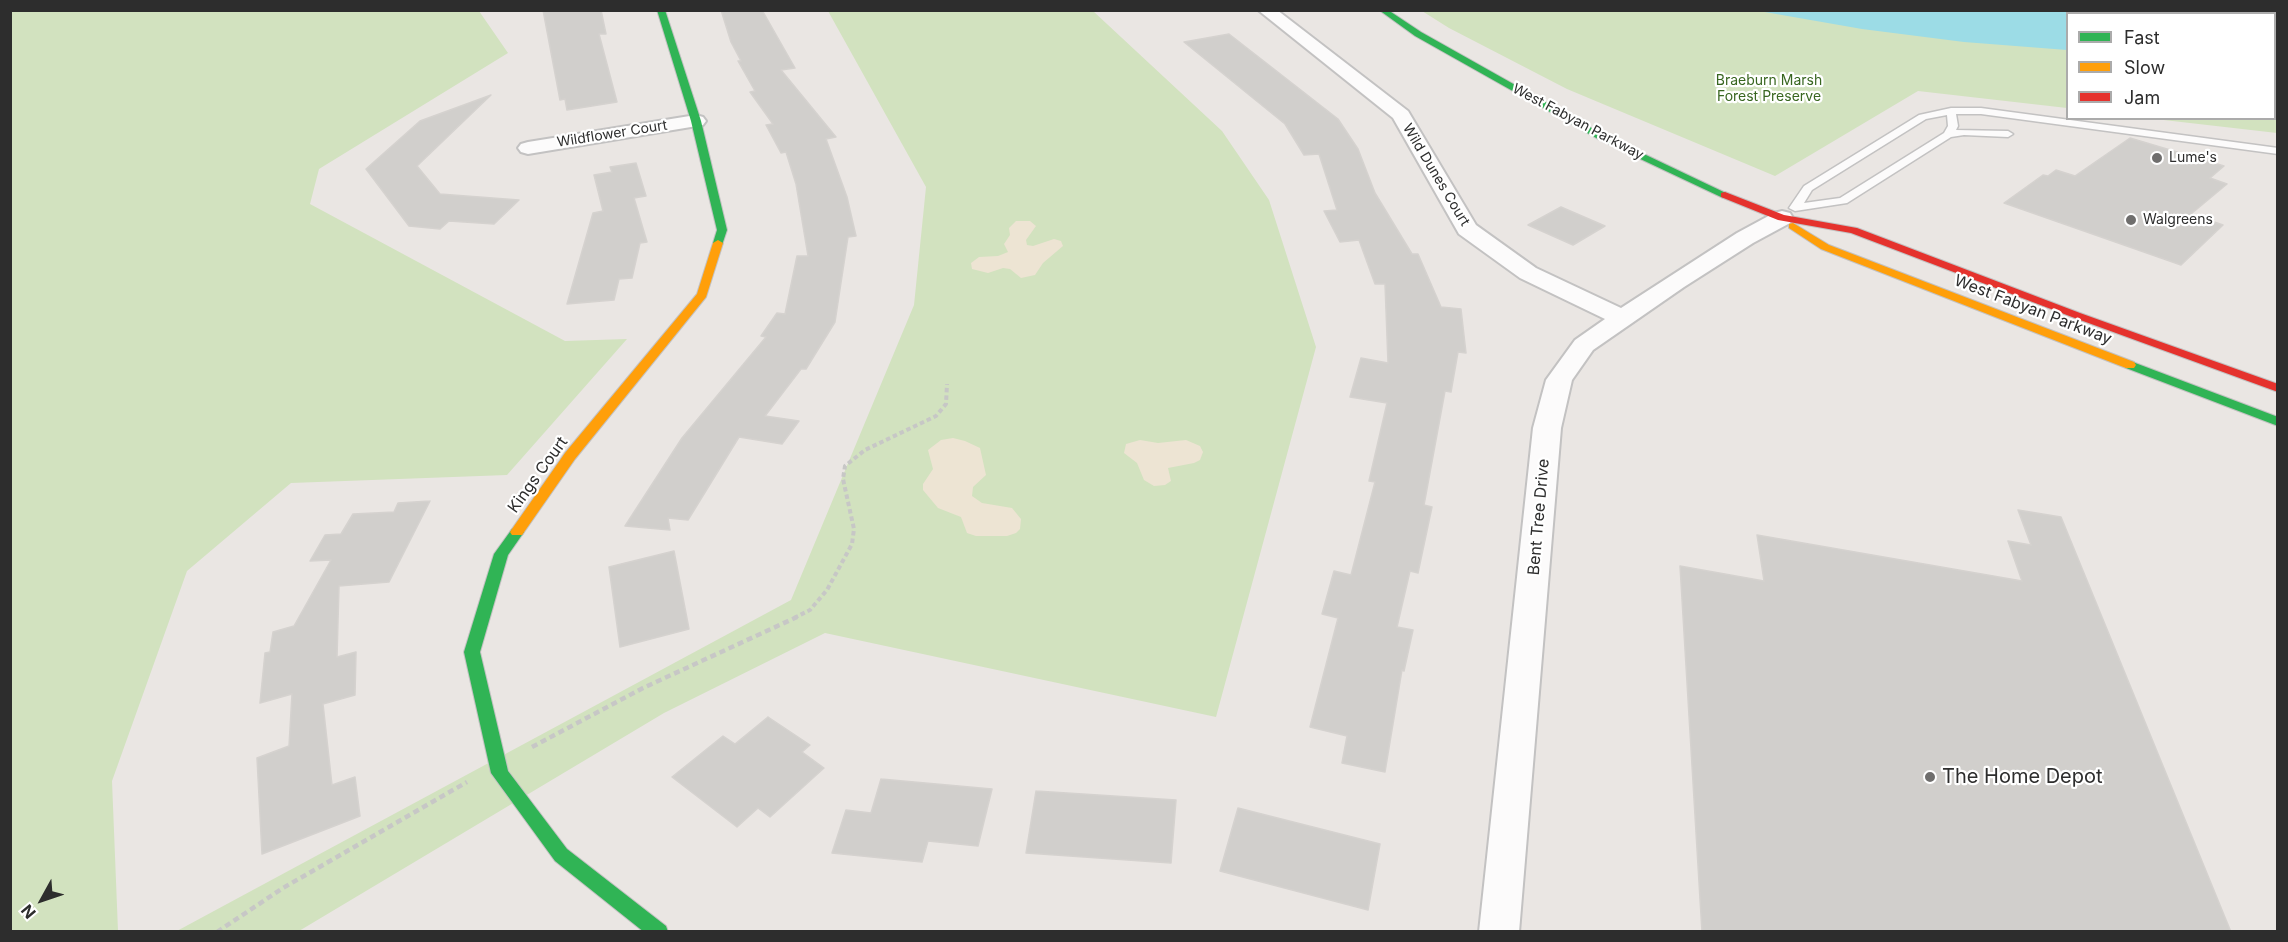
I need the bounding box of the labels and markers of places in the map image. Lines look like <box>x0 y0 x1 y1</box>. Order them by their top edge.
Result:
place label: Lume's <box>2169 150 2217 166</box>
marker: Lume's <box>2150 151 2164 165</box>
place label: Walgreens <box>2143 212 2213 228</box>
marker: Walgreens <box>2124 213 2138 227</box>
place label: The Home Depot <box>1942 765 2103 789</box>
marker: The Home Depot <box>1923 770 1937 784</box>

